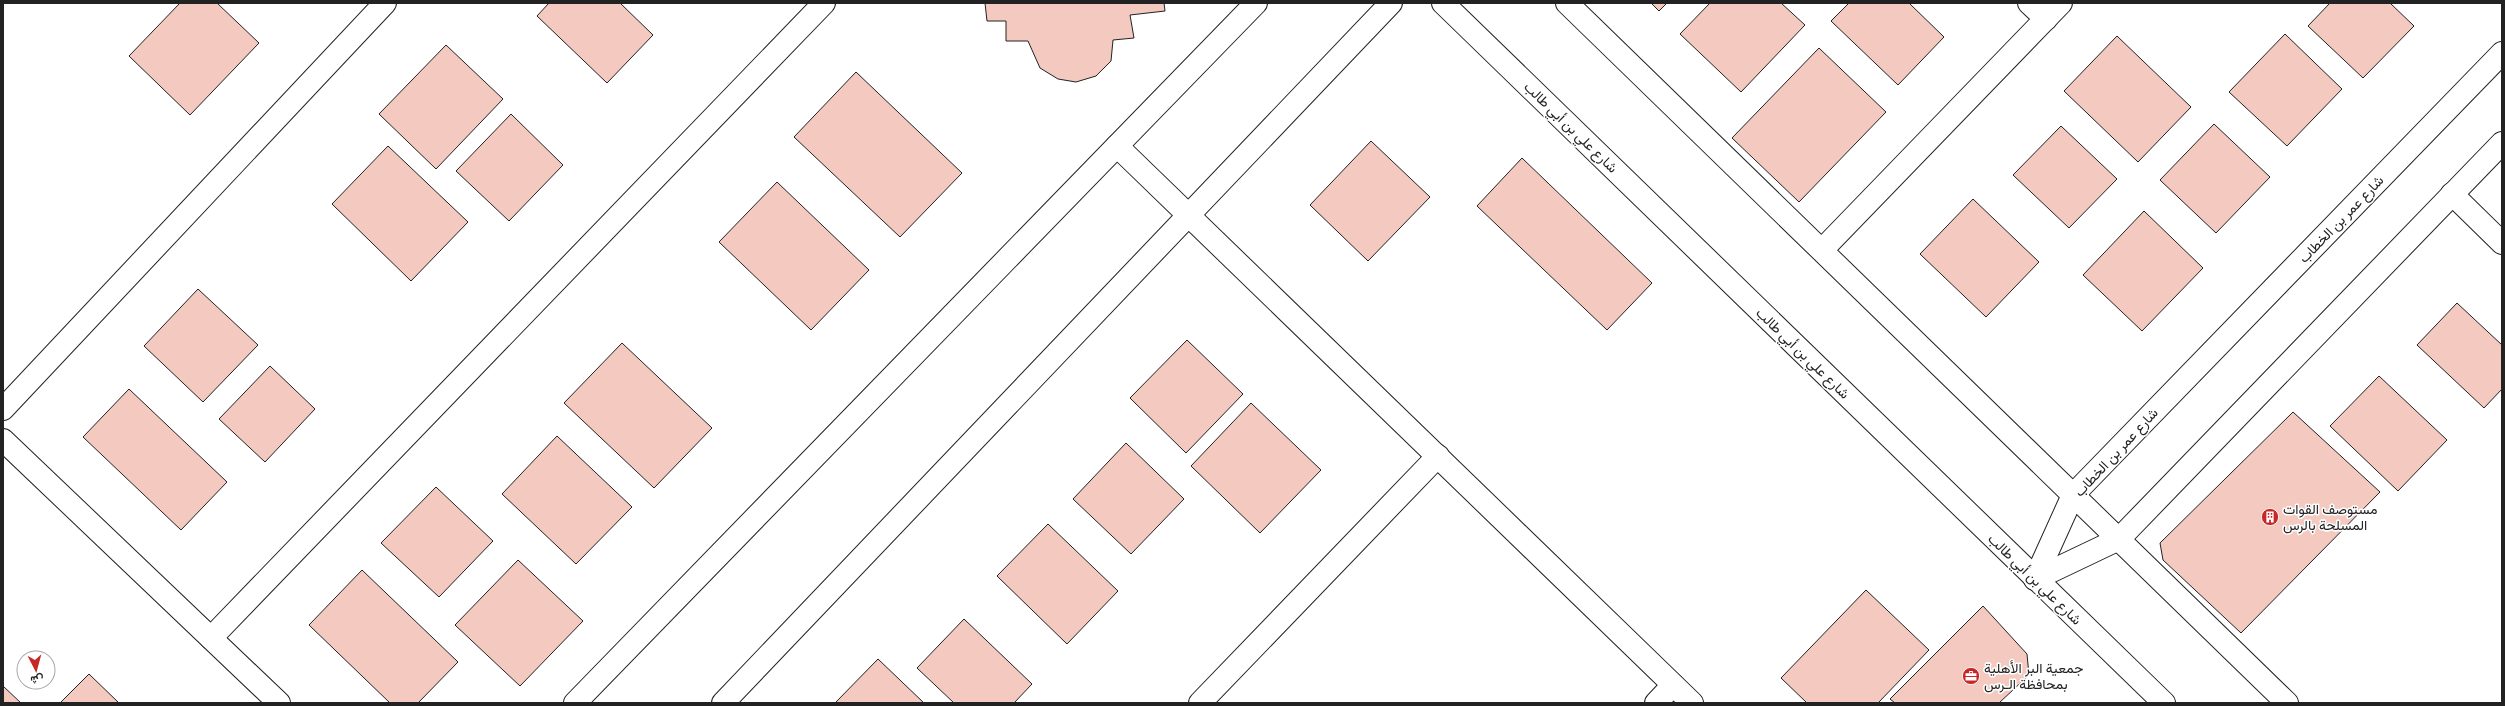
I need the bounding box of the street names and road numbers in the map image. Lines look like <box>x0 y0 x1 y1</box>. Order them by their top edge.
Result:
street label: شارع علي بن أبي طالب <box>1518 78 1621 179</box>
street label: شارع عمر بن الخطاب <box>2295 172 2389 268</box>
street label: شارع علي بن أبي طالب <box>1750 304 1853 405</box>
street label: شارع عمر بن الخطاب <box>2071 405 2163 502</box>
street label: شارع علي بن أبي طالب <box>1982 530 2085 631</box>

